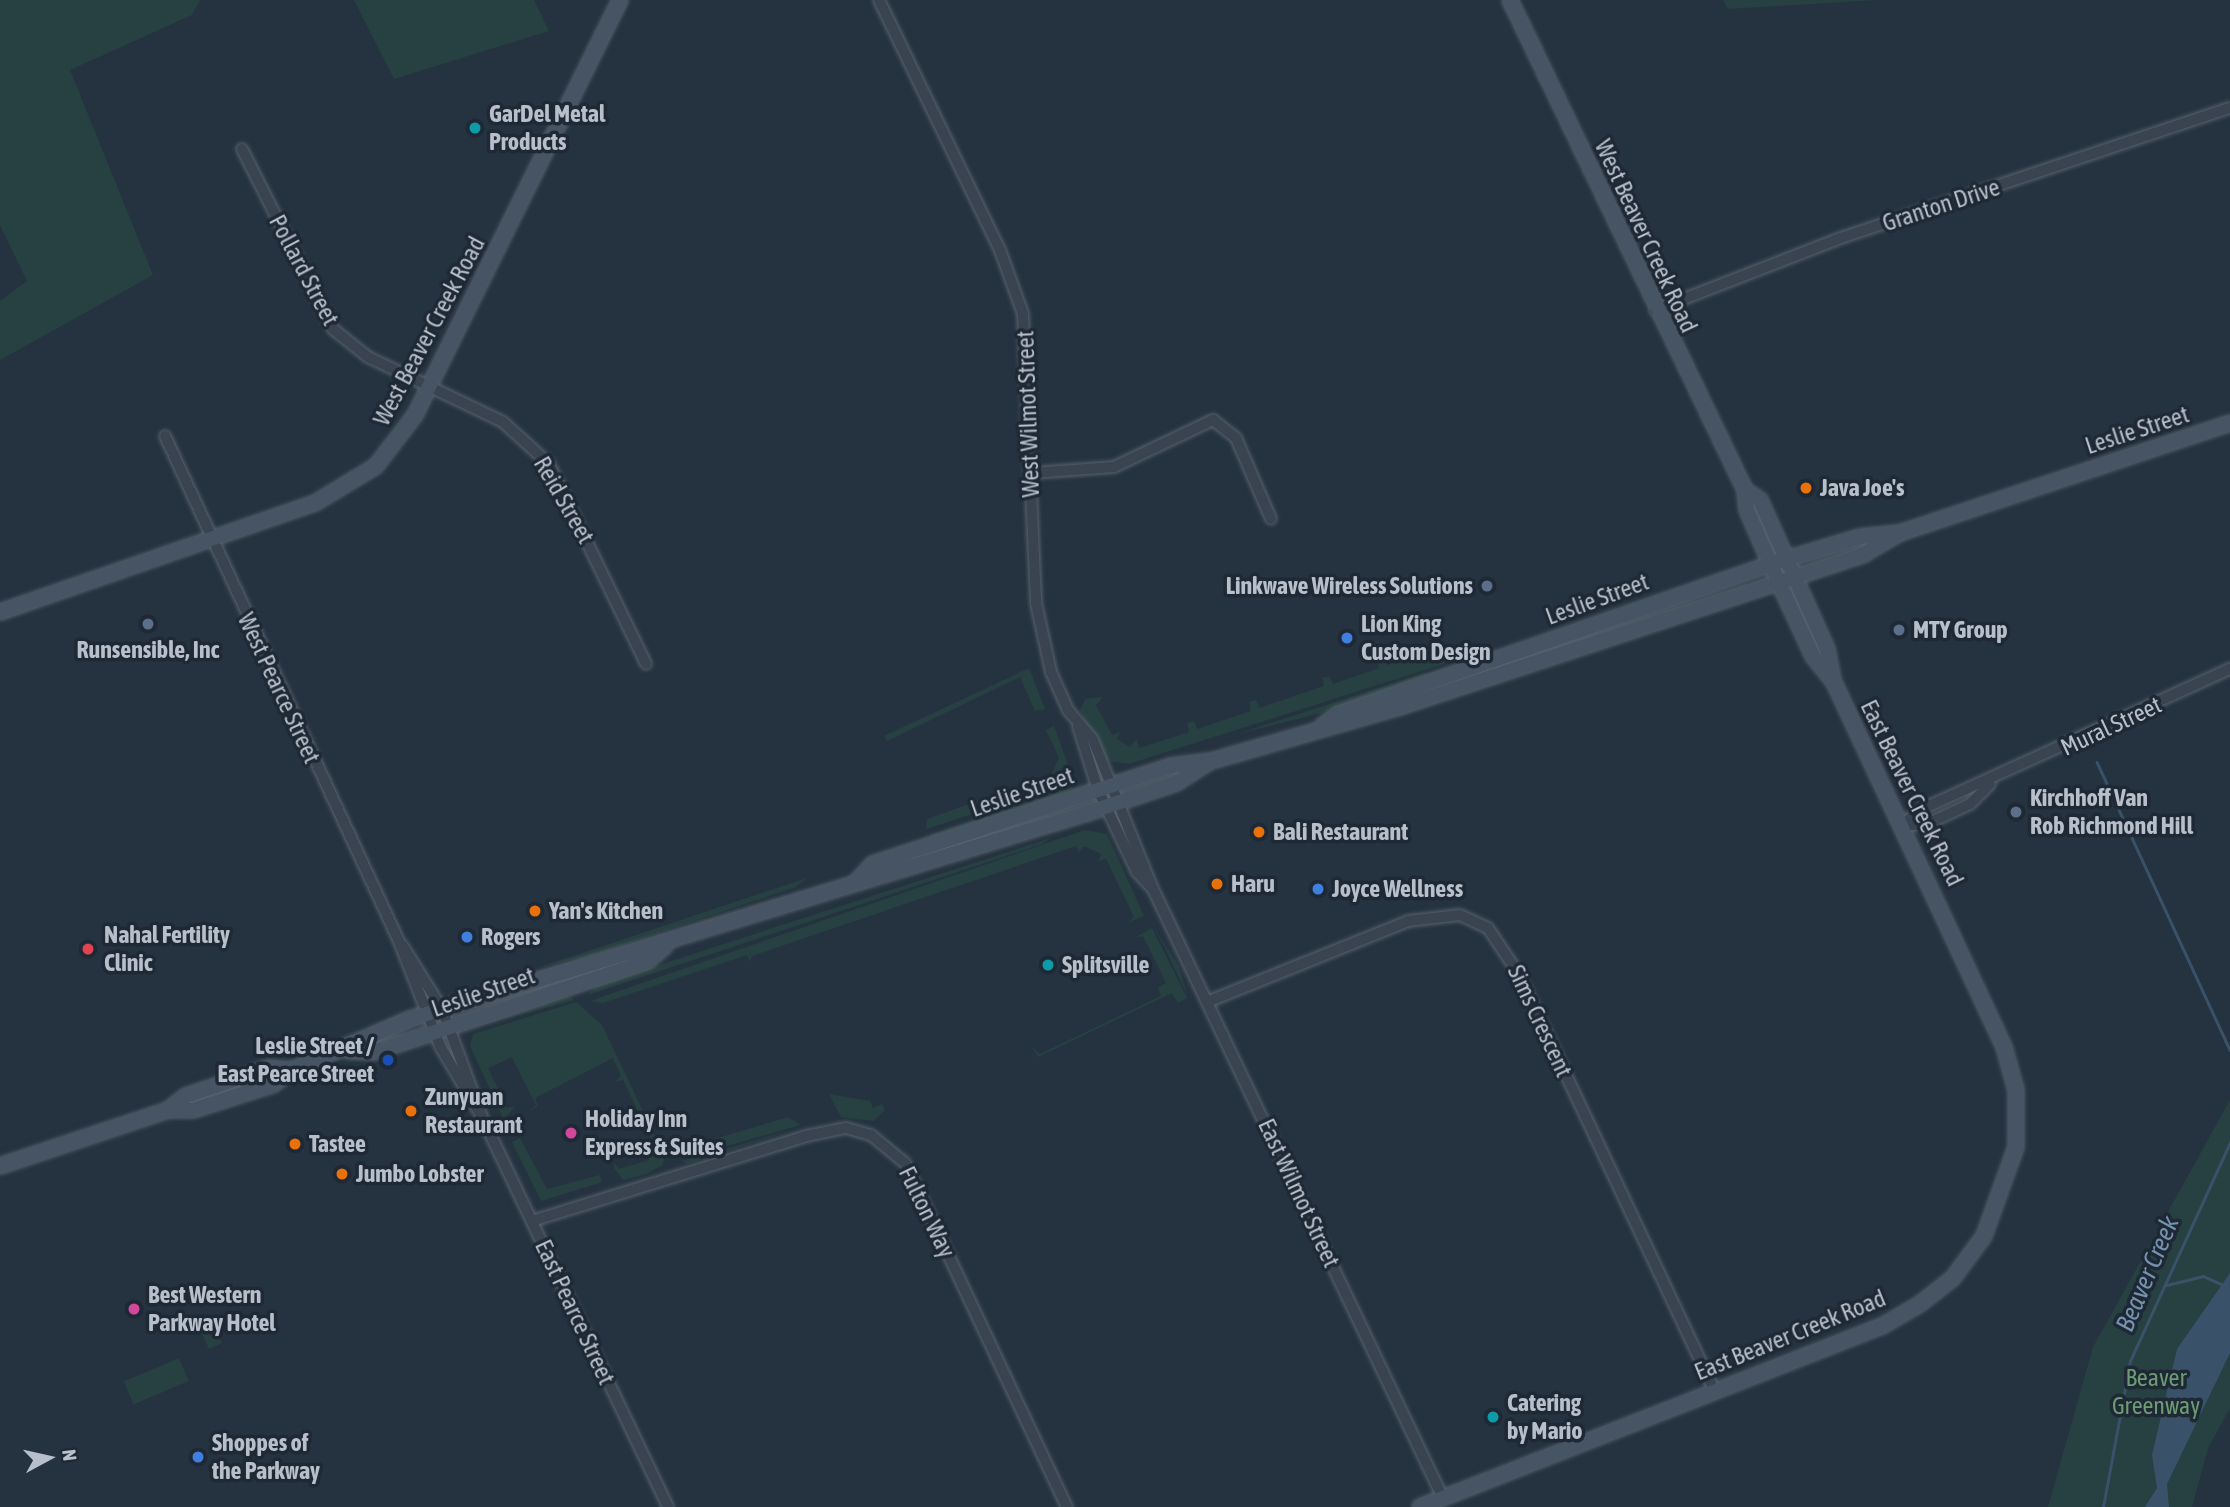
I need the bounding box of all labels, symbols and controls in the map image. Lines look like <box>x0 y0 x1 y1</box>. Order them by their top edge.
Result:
place label: GarDel Metal Products <box>489 100 605 156</box>
marker: GarDel Metal Products <box>467 120 483 136</box>
street label: West Beaver Creek Road <box>1589 135 1703 337</box>
street label: Granton Drive <box>1879 173 2003 237</box>
street label: Pollard Street <box>263 210 345 330</box>
street label: West Beaver Creek Road <box>367 232 491 430</box>
street label: West Wilmot Street <box>1011 330 1045 498</box>
street label: Leslie Street <box>2081 400 2193 460</box>
street label: Reid Street <box>528 451 600 549</box>
place label: Java Joe's <box>1820 474 1904 502</box>
marker: Java Joe's <box>1798 480 1814 496</box>
street label: Leslie Street <box>1542 567 1652 631</box>
place label: Linkwave Wireless Solutions <box>1226 572 1473 600</box>
marker: Linkwave Wireless Solutions <box>1479 578 1495 594</box>
street label: West Pearce Street <box>232 608 326 768</box>
place label: Lion King Custom Design <box>1361 610 1491 666</box>
marker: Runsensible, Inc <box>140 616 156 632</box>
place label: MTY Group <box>1913 616 2008 644</box>
marker: MTY Group <box>1891 622 1907 638</box>
marker: Lion King Custom Design <box>1339 630 1355 646</box>
place label: Runsensible, Inc <box>77 636 219 664</box>
street label: Mural Street <box>2056 690 2166 762</box>
street label: East Beaver Creek Road <box>1854 695 1970 891</box>
street label: Leslie Street <box>967 761 1077 823</box>
place label: Kirchhoff Van Rob Richmond Hill <box>2030 784 2193 840</box>
marker: Kirchhoff Van Rob Richmond Hill <box>2008 804 2024 820</box>
place label: Bali Restaurant <box>1273 818 1408 846</box>
marker: Bali Restaurant <box>1251 824 1267 840</box>
place label: Haru <box>1231 870 1275 898</box>
place label: Joyce Wellness <box>1332 875 1463 903</box>
marker: Haru <box>1209 876 1225 892</box>
marker: Joyce Wellness <box>1310 881 1326 897</box>
place label: Yan's Kitchen <box>549 897 663 925</box>
marker: Yan's Kitchen <box>527 903 543 919</box>
place label: Nahal Fertility Clinic <box>104 921 230 977</box>
place label: Rogers <box>481 923 541 951</box>
marker: Rogers <box>459 929 475 945</box>
marker: Nahal Fertility Clinic <box>78 939 98 959</box>
place label: Splitsville <box>1062 951 1150 979</box>
marker: Splitsville <box>1040 957 1056 973</box>
street label: Sims Crescent <box>1502 960 1578 1082</box>
street label: Leslie Street <box>428 961 538 1023</box>
place label: Leslie Street / East Pearce Street <box>218 1032 374 1088</box>
marker: Leslie Street / East Pearce Street <box>380 1052 396 1068</box>
place label: Zunyuan Restaurant <box>425 1083 522 1139</box>
marker: Zunyuan Restaurant <box>403 1103 419 1119</box>
place label: Holiday Inn Express & Suites <box>585 1105 724 1161</box>
street label: East Wilmot Street <box>1252 1114 1346 1272</box>
marker: Holiday Inn Express & Suites <box>563 1125 579 1141</box>
place label: Tastee <box>309 1130 366 1158</box>
marker: Tastee <box>287 1136 303 1152</box>
place label: Jumbo Lobster <box>356 1160 484 1188</box>
street label: Fulton Way <box>893 1162 961 1262</box>
marker: Jumbo Lobster <box>334 1166 350 1182</box>
water label: Beaver Creek <box>2110 1212 2186 1336</box>
street label: East Pearce Street <box>529 1235 621 1389</box>
place label: Best Western Parkway Hotel <box>148 1281 276 1337</box>
street label: East Beaver Creek Road <box>1690 1284 1890 1386</box>
marker: Best Western Parkway Hotel <box>126 1301 142 1317</box>
park label: Beaver Greenway <box>2112 1364 2200 1420</box>
place label: Catering by Mario <box>1507 1389 1582 1445</box>
marker: Catering by Mario <box>1485 1409 1501 1425</box>
north arrow <box>14 1423 84 1493</box>
place label: Shoppes of the Parkway <box>212 1429 320 1485</box>
text: N <box>58 1448 81 1462</box>
marker: Shoppes of the Parkway <box>190 1449 206 1465</box>

